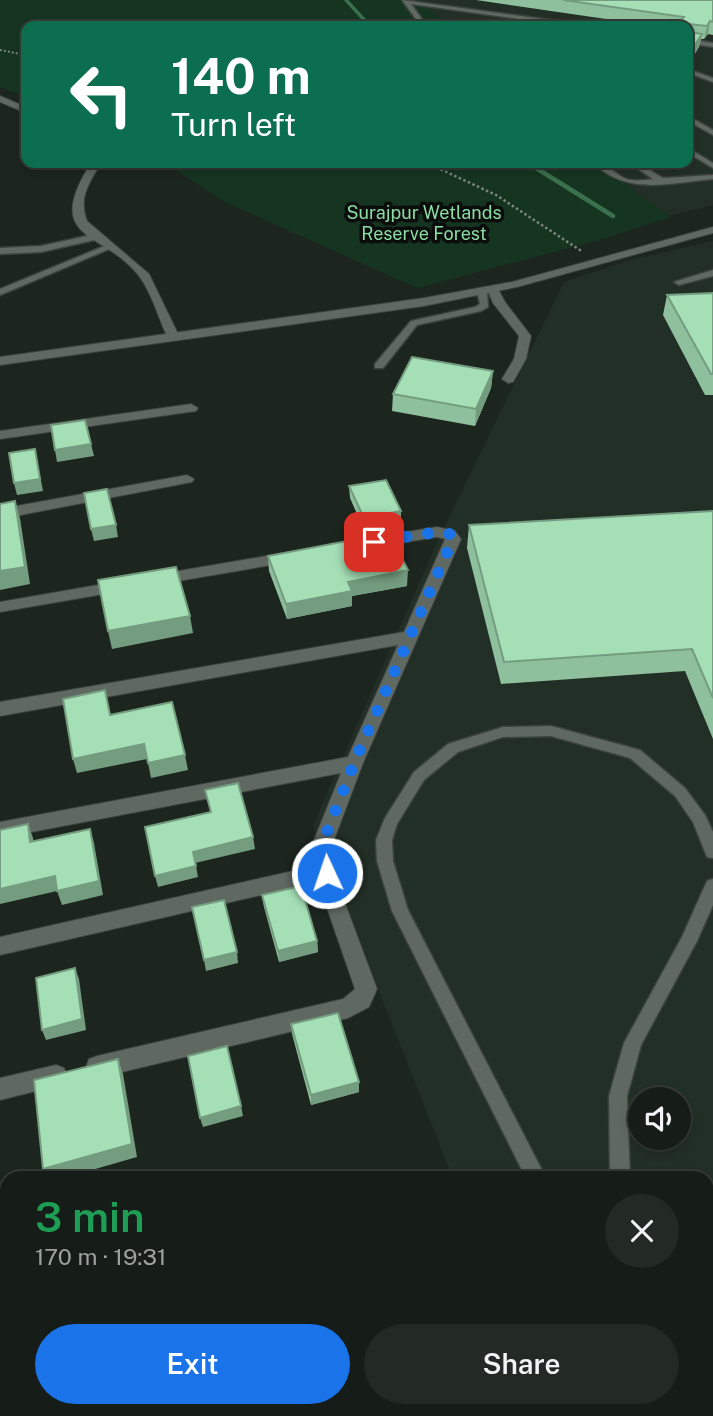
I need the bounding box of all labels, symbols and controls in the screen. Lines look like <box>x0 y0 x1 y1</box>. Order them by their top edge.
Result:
text: 140 m <box>171 47 311 105</box>
icon: left <box>56 49 147 140</box>
text: Turn left <box>171 106 296 143</box>
park label: Surajpur Wetlands Reserve Forest <box>346 202 502 244</box>
pin <box>344 512 404 572</box>
icon: arrive <box>355 523 393 561</box>
position arrow <box>290 836 364 910</box>
map controls <box>628 1087 691 1150</box>
button: sound <box>628 1087 691 1150</box>
text: 3 min <box>35 1192 145 1241</box>
button: close <box>605 1194 679 1268</box>
text: 170 m · 19:31 <box>35 1243 166 1270</box>
button: Exit <box>35 1324 350 1404</box>
button: Share <box>364 1324 679 1404</box>

